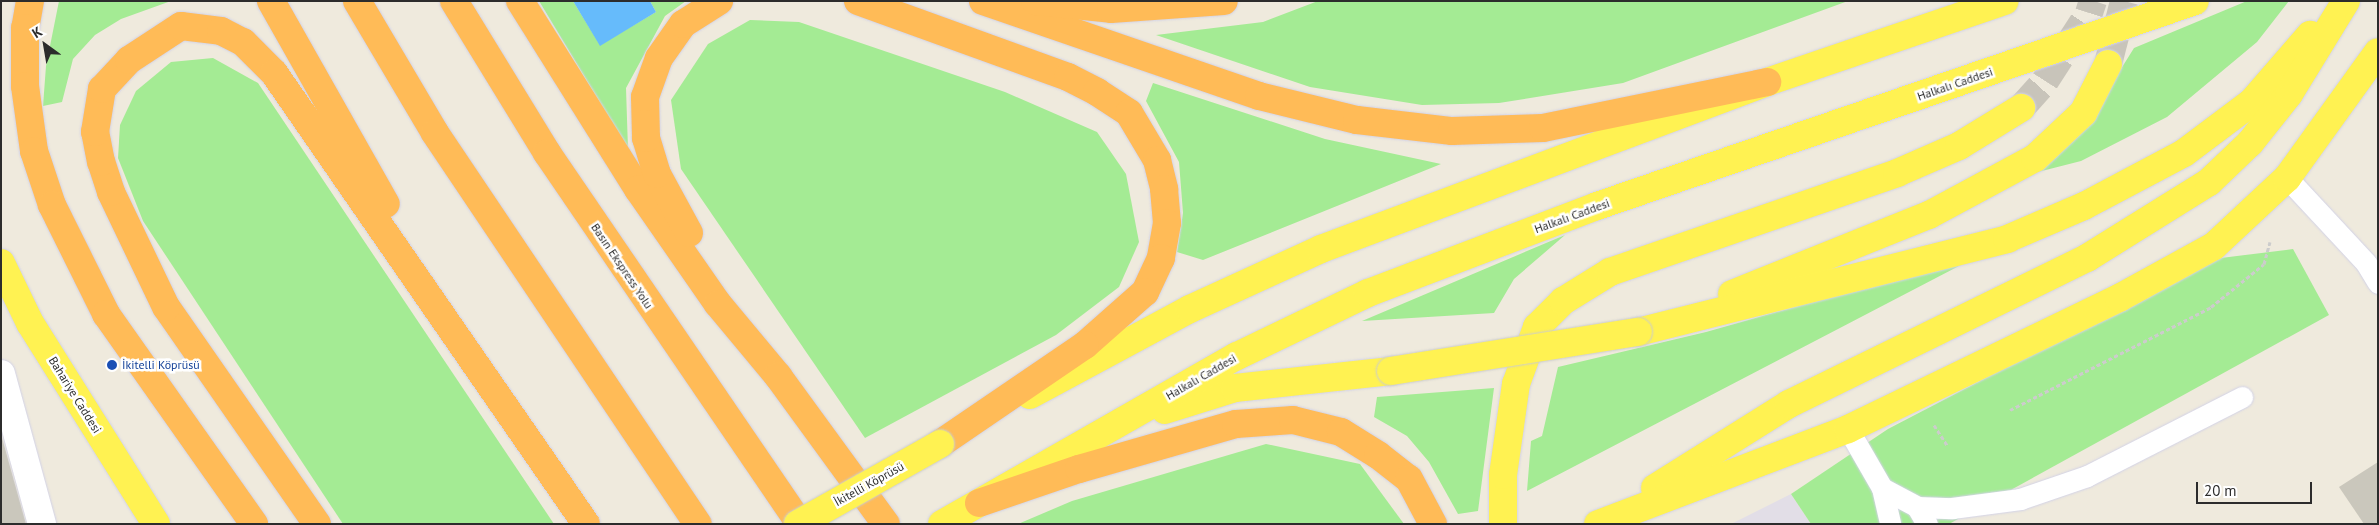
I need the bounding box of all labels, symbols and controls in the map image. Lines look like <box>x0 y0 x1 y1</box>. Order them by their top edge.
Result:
north arrow <box>20 20 70 70</box>
text: K <box>29 22 46 42</box>
street label: Halkalı Caddesi <box>1915 64 1995 104</box>
street label: Halkalı Caddesi <box>1532 196 1612 236</box>
street label: Basın Ekspress Yolu <box>588 220 656 312</box>
street label: Halkalı Caddesi <box>1163 351 1239 403</box>
street label: Bahariye Caddesi <box>46 354 104 436</box>
place label: İkitelli Köprüsü <box>122 358 200 372</box>
marker: İkitelli Köprüsü <box>106 359 118 371</box>
street label: İkitelli Köprüsü <box>832 459 906 509</box>
scale bar <box>2199 472 2315 504</box>
text: 20 m <box>2204 481 2237 500</box>

